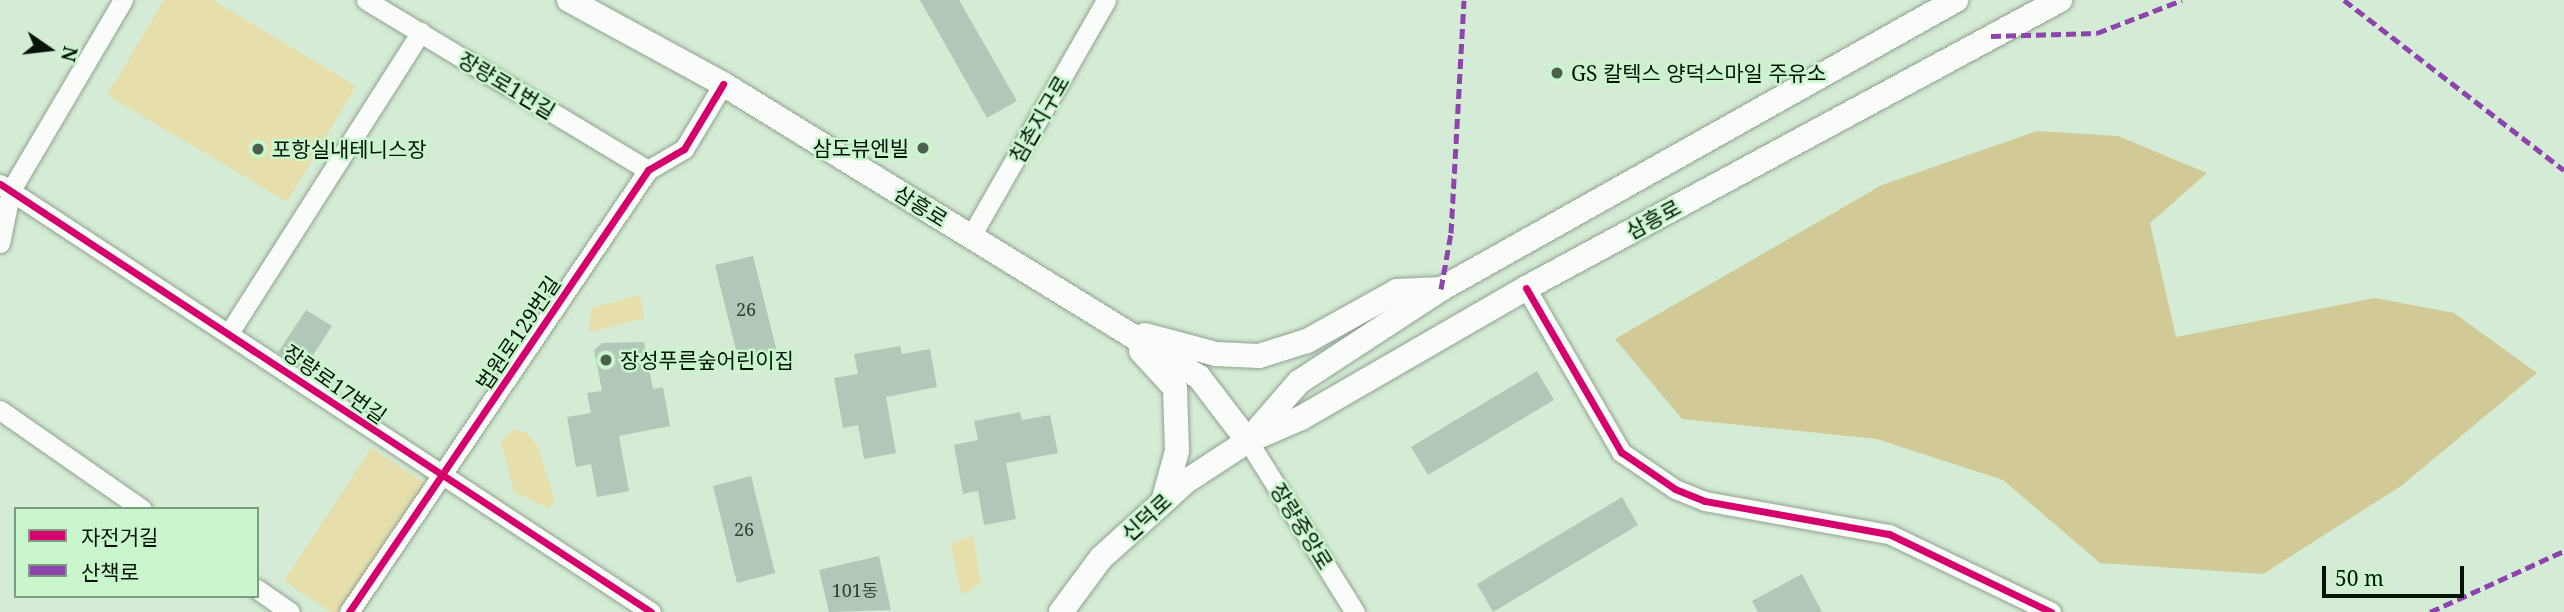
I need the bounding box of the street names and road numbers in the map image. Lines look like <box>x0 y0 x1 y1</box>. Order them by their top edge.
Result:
street label: 장량로1번길 <box>454 46 560 124</box>
street label: 침촌지구로 <box>1004 71 1074 167</box>
street label: 삼흥로 <box>890 180 952 232</box>
street label: 삼흥로 <box>1621 194 1685 244</box>
street label: 법원로129번길 <box>471 271 565 395</box>
street label: 장량로17번길 <box>279 339 391 429</box>
street label: 장량중앙로 <box>1266 478 1338 574</box>
street label: 신덕로 <box>1116 488 1176 546</box>

